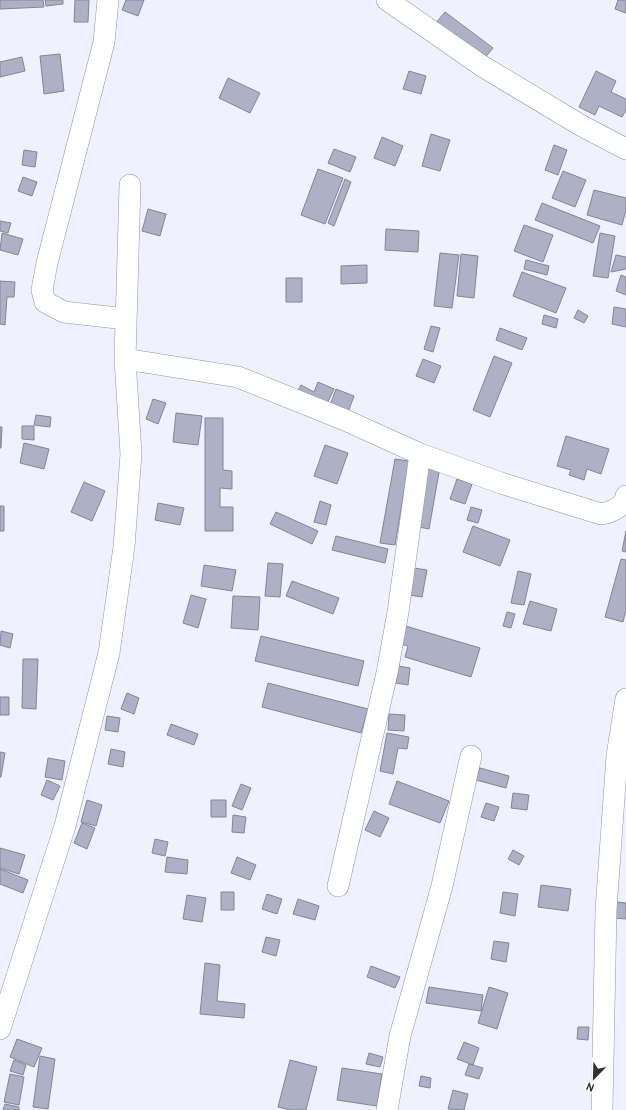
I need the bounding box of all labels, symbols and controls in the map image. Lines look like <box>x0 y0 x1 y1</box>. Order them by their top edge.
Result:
north arrow <box>574 1058 614 1098</box>
text: N <box>584 1079 596 1095</box>

